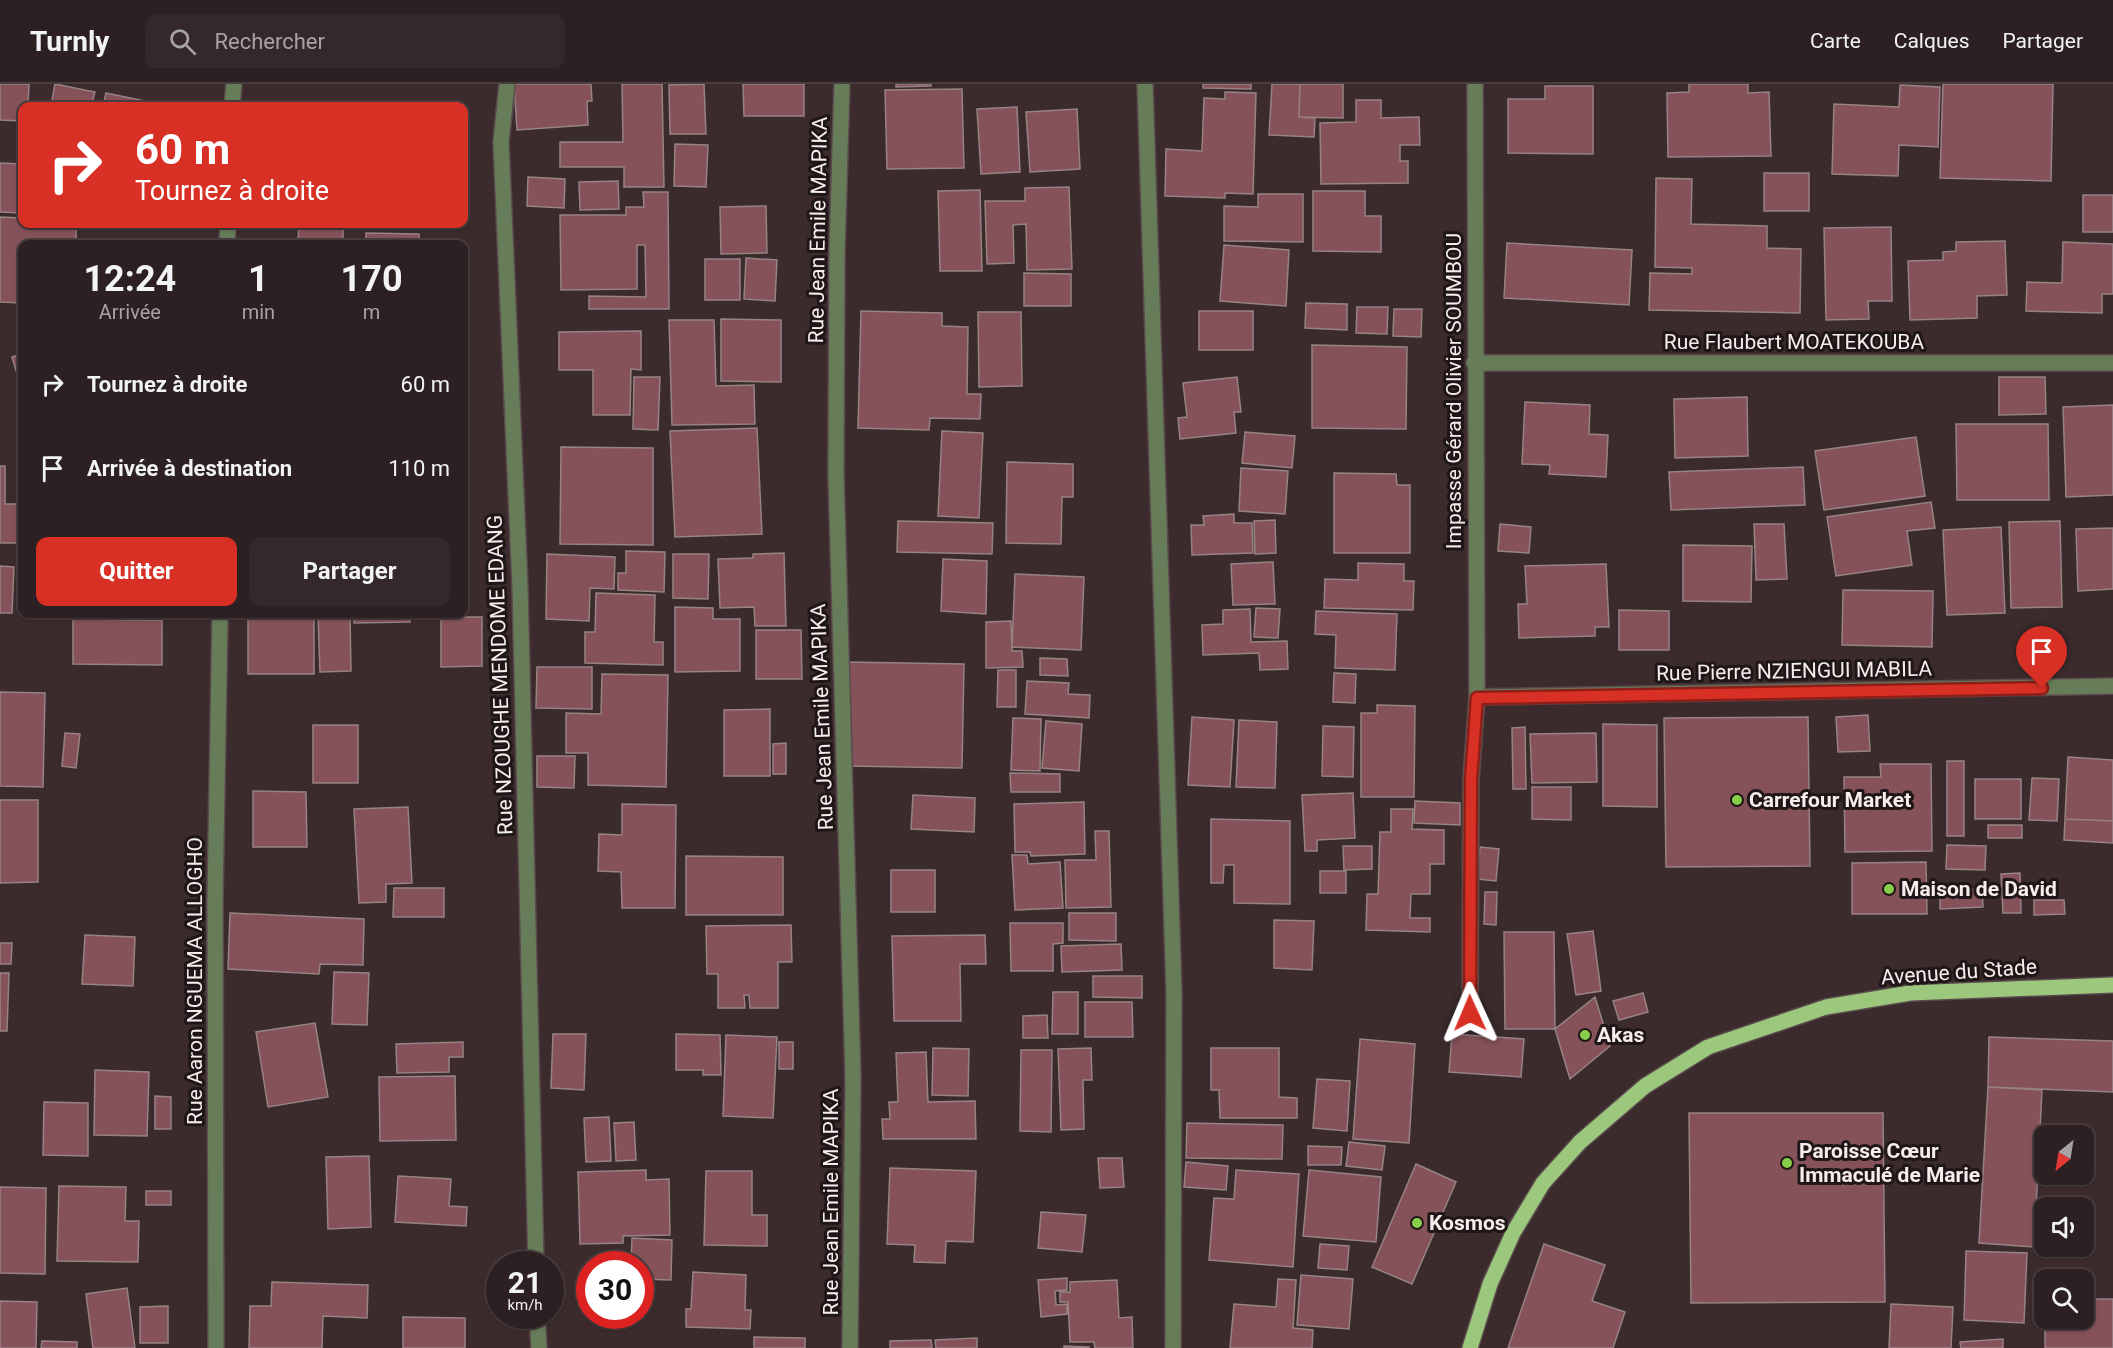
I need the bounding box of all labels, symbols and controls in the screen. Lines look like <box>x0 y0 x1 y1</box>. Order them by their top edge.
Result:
search box <box>145 14 565 68</box>
text: Turnly <box>30 25 109 58</box>
icon: search <box>166 25 199 58</box>
text: Rechercher <box>214 29 325 54</box>
text: Carte <box>1810 29 1861 53</box>
text: Calques <box>1894 29 1969 53</box>
text: Partager <box>2002 29 2083 53</box>
street label: Rue Jean Emile MAPIKA <box>804 116 832 344</box>
text: 60 m <box>135 125 230 174</box>
icon: right <box>36 126 114 204</box>
text: Tournez à droite <box>135 175 329 207</box>
street label: Impasse Gérard Olivier SOUMBOU <box>1442 233 1466 549</box>
text: 12:24 <box>83 258 176 300</box>
text: 1 <box>248 258 269 300</box>
text: 170 <box>341 258 403 300</box>
text: Arrivée <box>99 300 161 324</box>
text: min <box>242 300 275 324</box>
text: m <box>363 300 380 324</box>
street label: Rue Flaubert MOATEKOUBA <box>1664 330 1924 354</box>
icon: right <box>36 368 69 401</box>
text: Tournez à droite <box>87 372 247 397</box>
text: 60 m <box>401 372 450 397</box>
icon: arrive <box>36 452 69 485</box>
text: Arrivée à destination <box>87 456 292 481</box>
text: 110 m <box>388 456 450 481</box>
street label: Rue NZOUGHE MENDOME EDANG <box>482 515 518 835</box>
button: Quitter <box>36 537 237 606</box>
button: Partager <box>249 537 450 606</box>
street label: Rue Jean Emile MAPIKA <box>806 603 838 831</box>
pin <box>2016 626 2067 688</box>
icon: arrive <box>2025 635 2058 668</box>
street label: Rue Pierre NZIENGUI MABILA <box>1656 657 1932 685</box>
place label: Carrefour Market <box>1749 788 1911 812</box>
marker: Carrefour Market <box>1730 793 1744 807</box>
street label: Rue Aaron NGUEMA ALLOGHO <box>183 837 207 1125</box>
place label: Maison de David <box>1901 877 2057 901</box>
marker: Maison de David <box>1882 882 1896 896</box>
street label: Avenue du Stade <box>1880 955 2038 989</box>
position arrow <box>1438 981 1502 1045</box>
place label: Akas <box>1597 1023 1645 1047</box>
marker: Akas <box>1578 1028 1592 1042</box>
street label: Rue Jean Emile MAPIKA <box>819 1088 843 1315</box>
north arrow <box>2034 1125 2094 1185</box>
map controls <box>2034 1125 2094 1329</box>
place label: Paroisse Cœur Immaculé de Marie <box>1799 1139 1980 1187</box>
marker: Paroisse Cœur Immaculé de Marie <box>1780 1156 1794 1170</box>
button: sound <box>2034 1197 2094 1257</box>
place label: Kosmos <box>1429 1211 1506 1235</box>
marker: Kosmos <box>1410 1216 1424 1230</box>
speed limit sign: 30 <box>576 1251 654 1329</box>
text: 21 <box>508 1265 542 1300</box>
button: search <box>2034 1269 2094 1329</box>
text: km/h <box>507 1296 543 1314</box>

